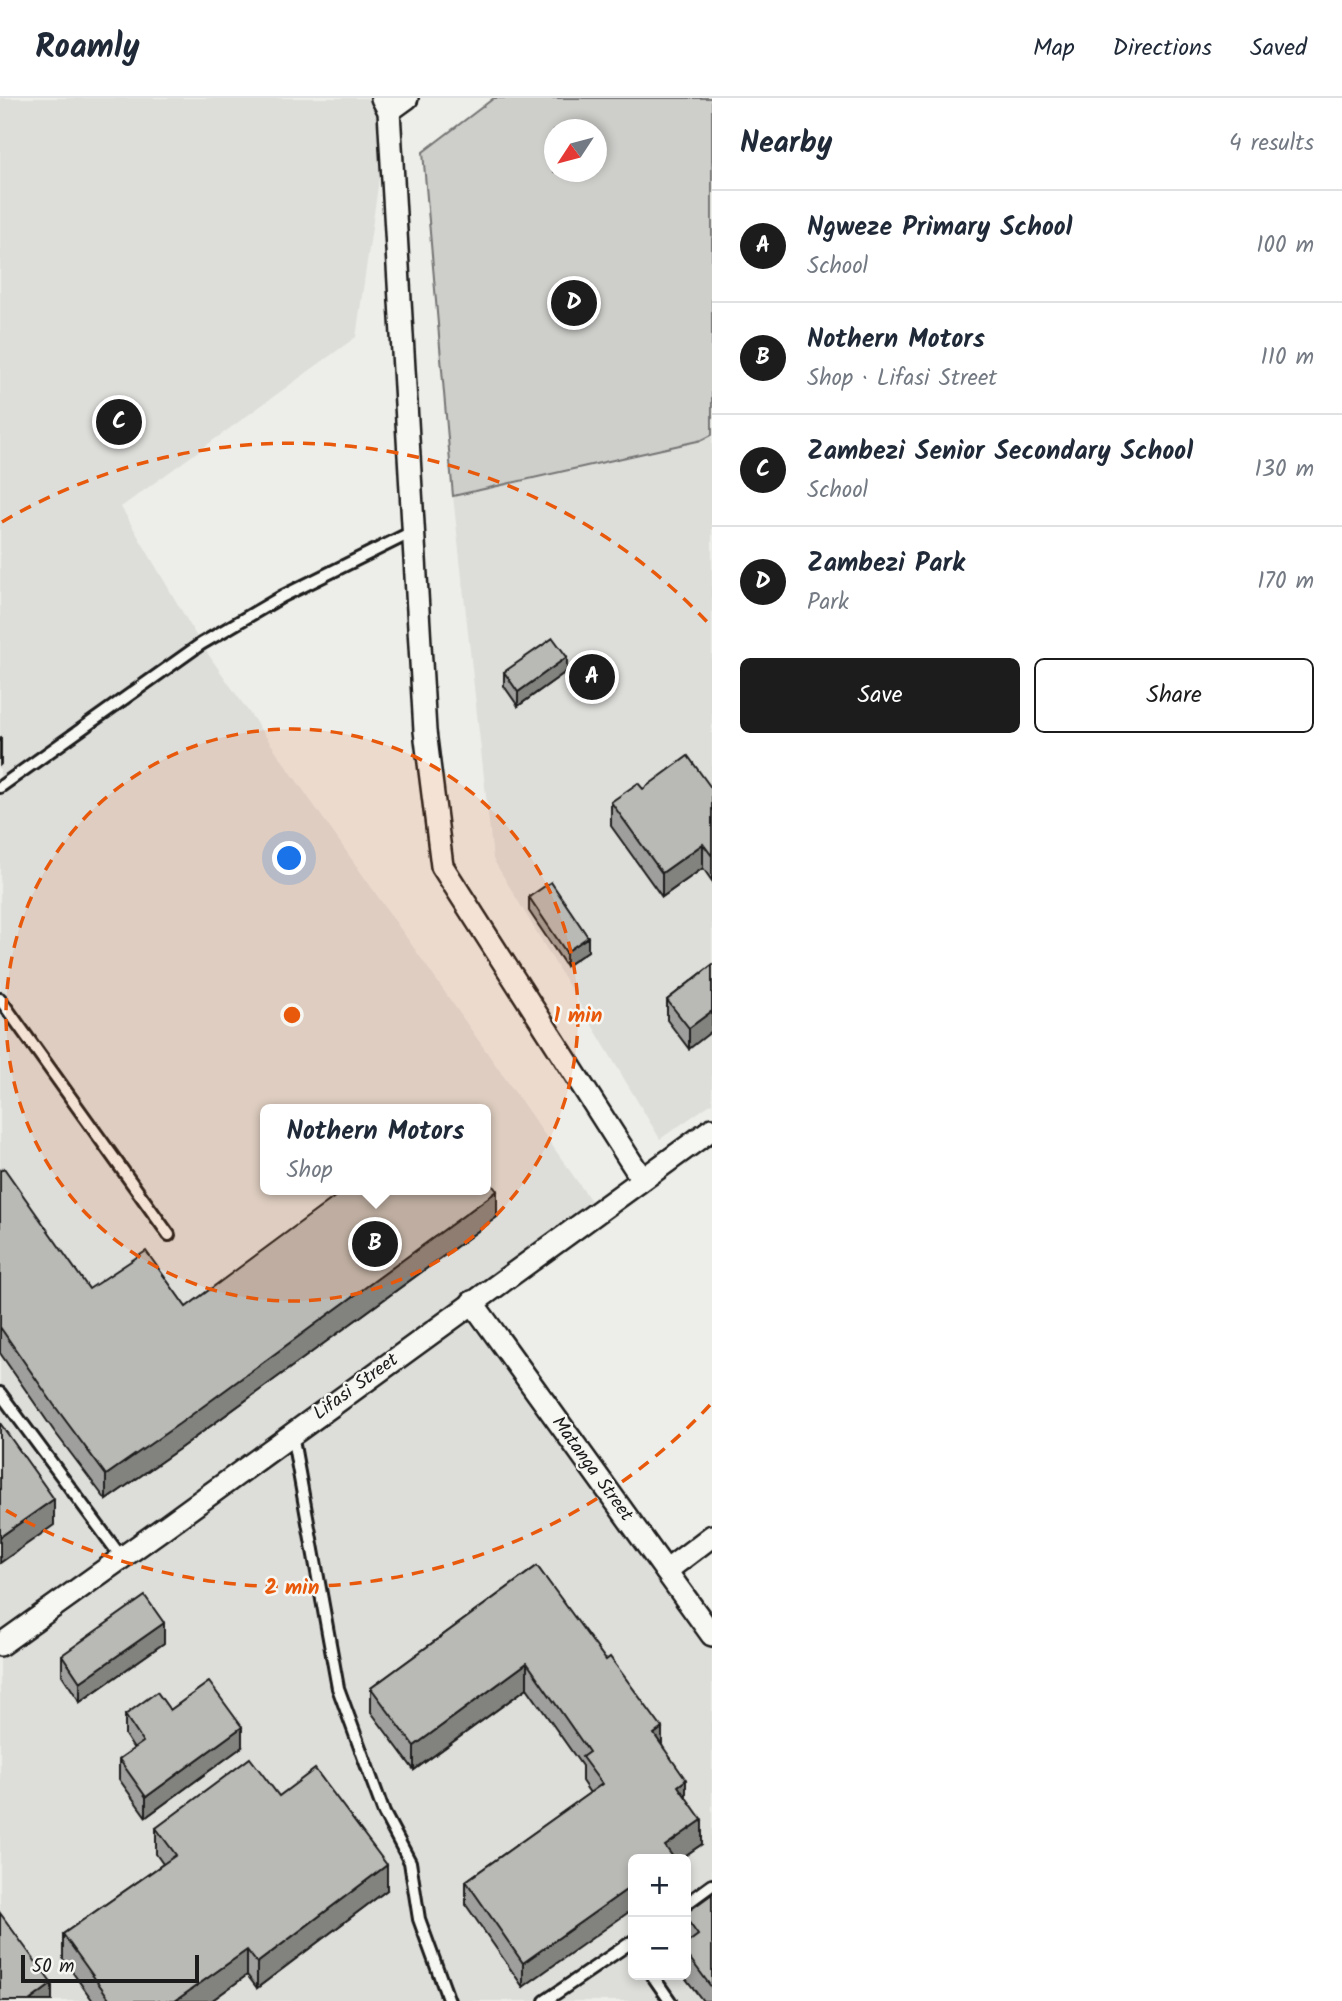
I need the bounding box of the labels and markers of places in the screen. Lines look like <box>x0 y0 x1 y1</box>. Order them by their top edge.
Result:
pin: D <box>551 277 597 329</box>
pin: C <box>96 396 142 448</box>
pin: A <box>569 651 615 703</box>
centre of rings <box>280 1003 304 1027</box>
pin: B <box>352 1218 398 1270</box>

